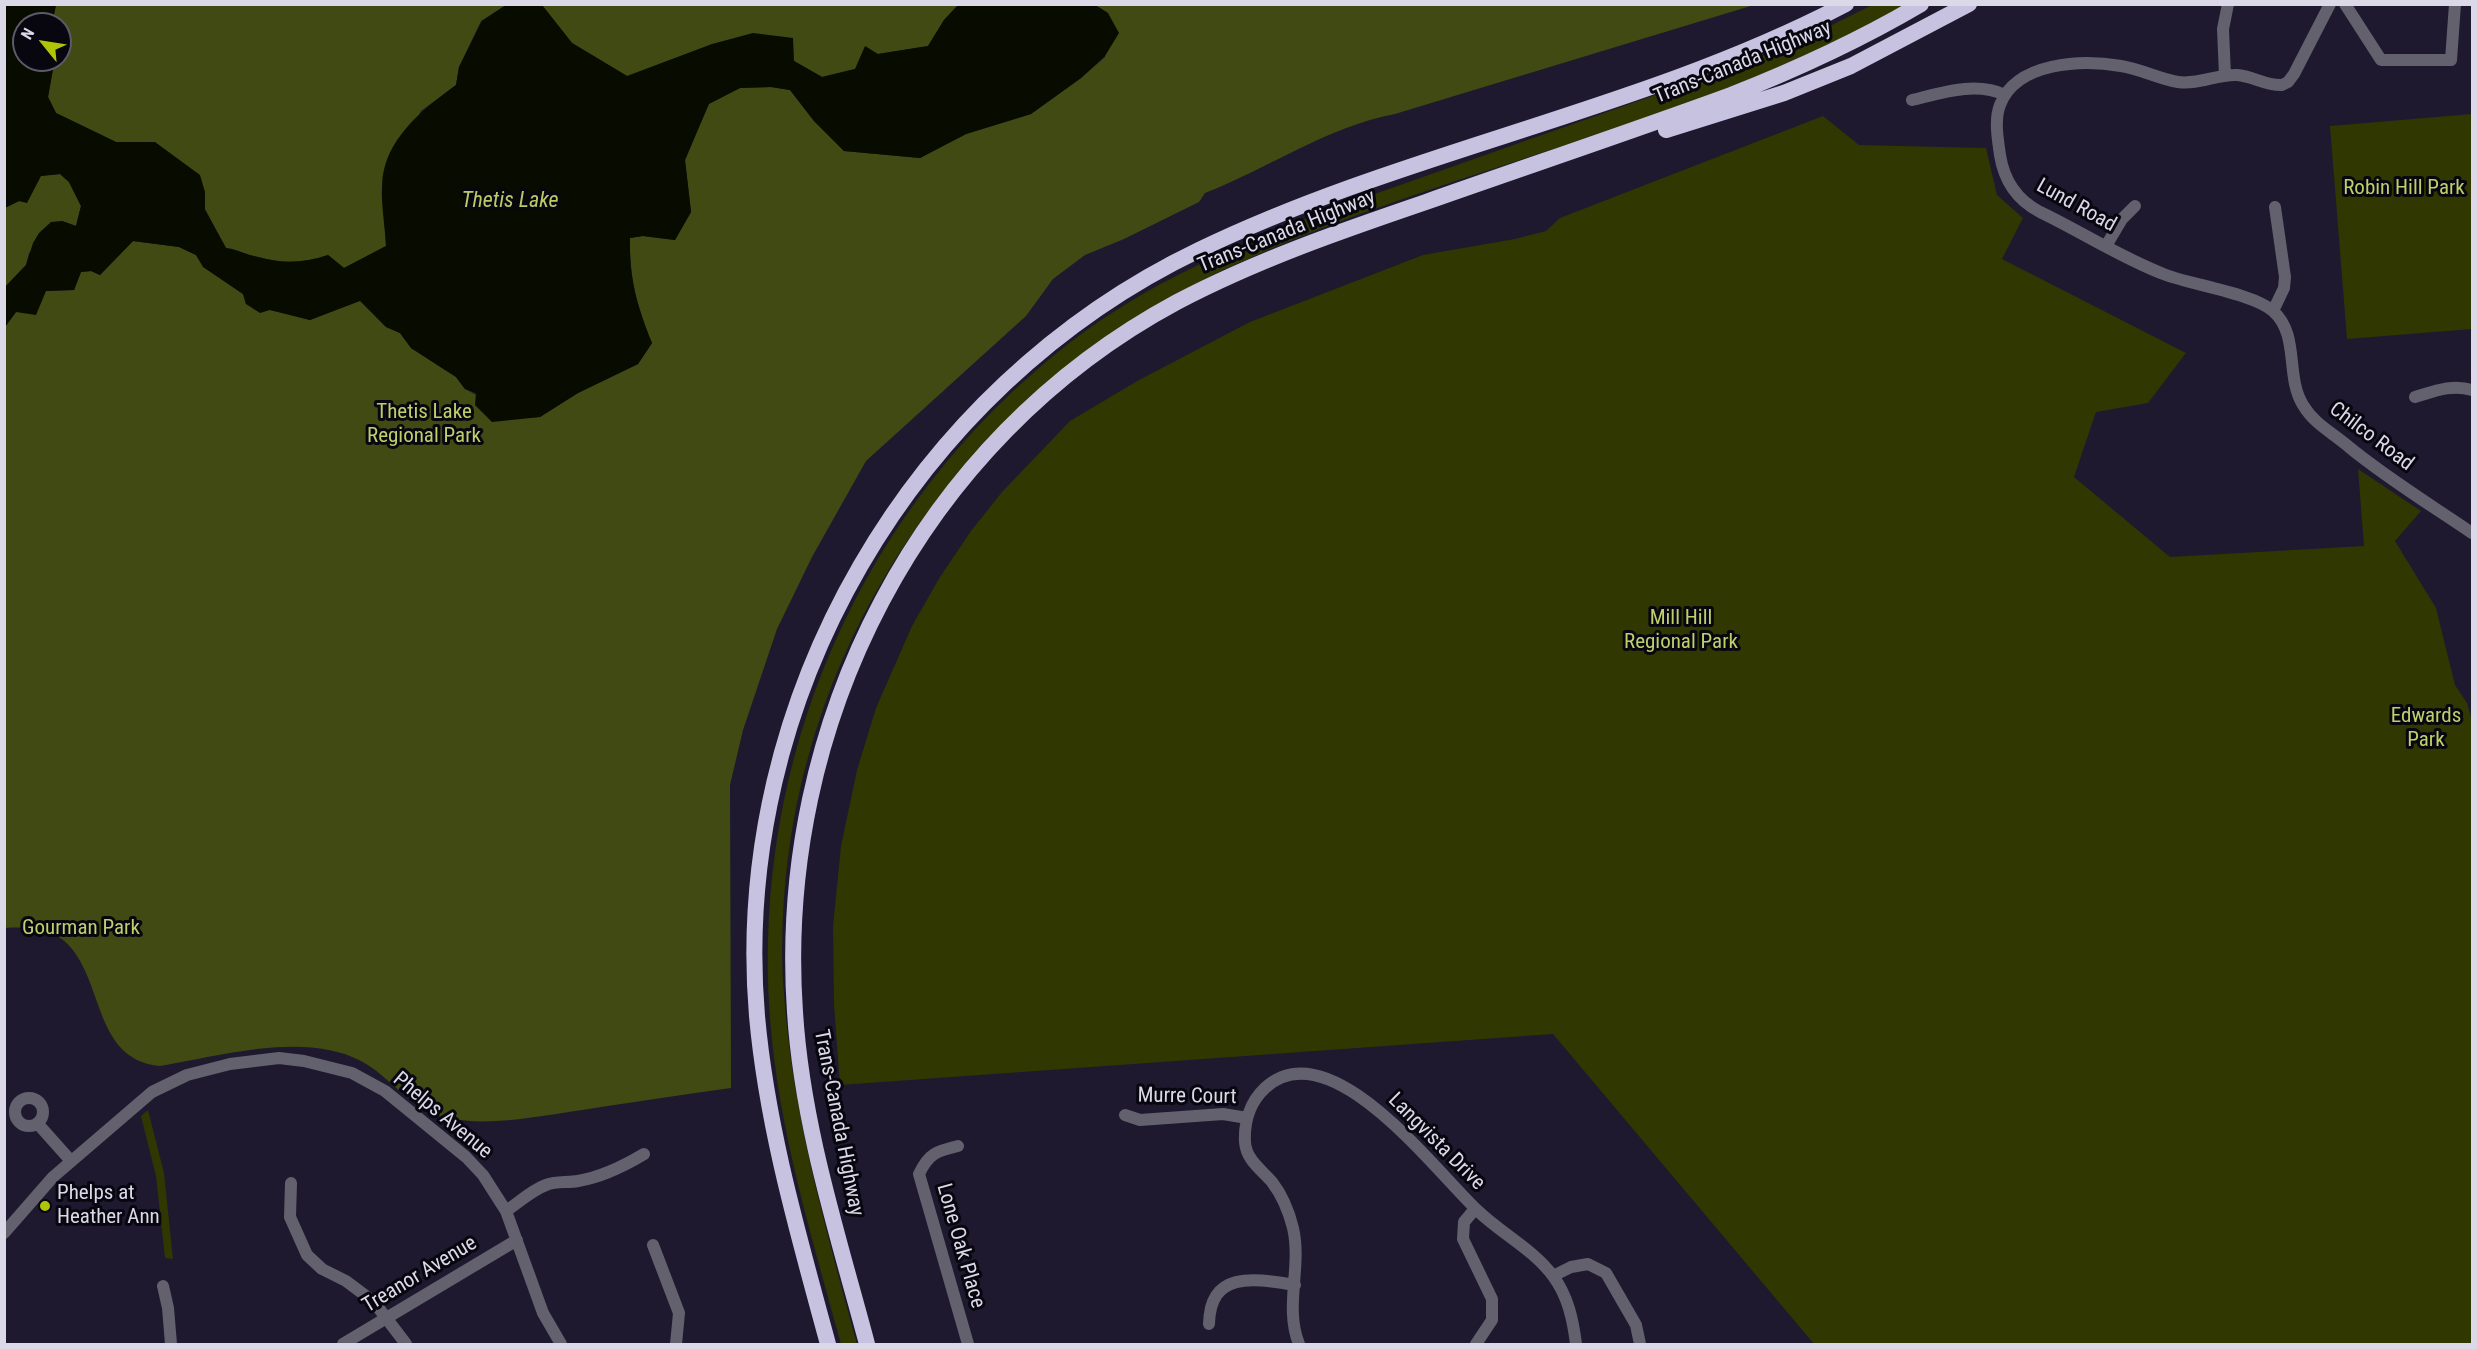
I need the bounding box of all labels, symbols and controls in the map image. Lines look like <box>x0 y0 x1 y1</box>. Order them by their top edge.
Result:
north arrow <box>12 12 72 72</box>
street label: Trans-Canada Highway <box>1651 16 1835 110</box>
text: N <box>17 25 38 43</box>
street label: Lund Road <box>2032 174 2120 238</box>
park label: Robin Hill Park <box>2343 176 2465 202</box>
street label: Trans-Canada Highway <box>1195 185 1379 279</box>
water label: Thetis Lake <box>461 188 559 214</box>
street label: Chilco Road <box>2324 397 2418 477</box>
park label: Thetis Lake Regional Park <box>367 400 481 450</box>
park label: Mill Hill Regional Park <box>1624 606 1738 656</box>
park label: Edwards Park <box>2391 704 2461 754</box>
park label: Gourman Park <box>22 916 140 942</box>
street label: Trans-Canada Highway <box>808 1028 868 1218</box>
street label: Phelps Avenue <box>387 1067 497 1165</box>
street label: Murre Court <box>1137 1084 1237 1110</box>
street label: Langvista Drive <box>1382 1088 1490 1196</box>
place label: Phelps at Heather Ann <box>57 1181 160 1231</box>
street label: Lone Oak Place <box>930 1181 990 1311</box>
marker: Phelps at Heather Ann <box>38 1199 52 1213</box>
street label: Treanor Avenue <box>358 1231 482 1319</box>

